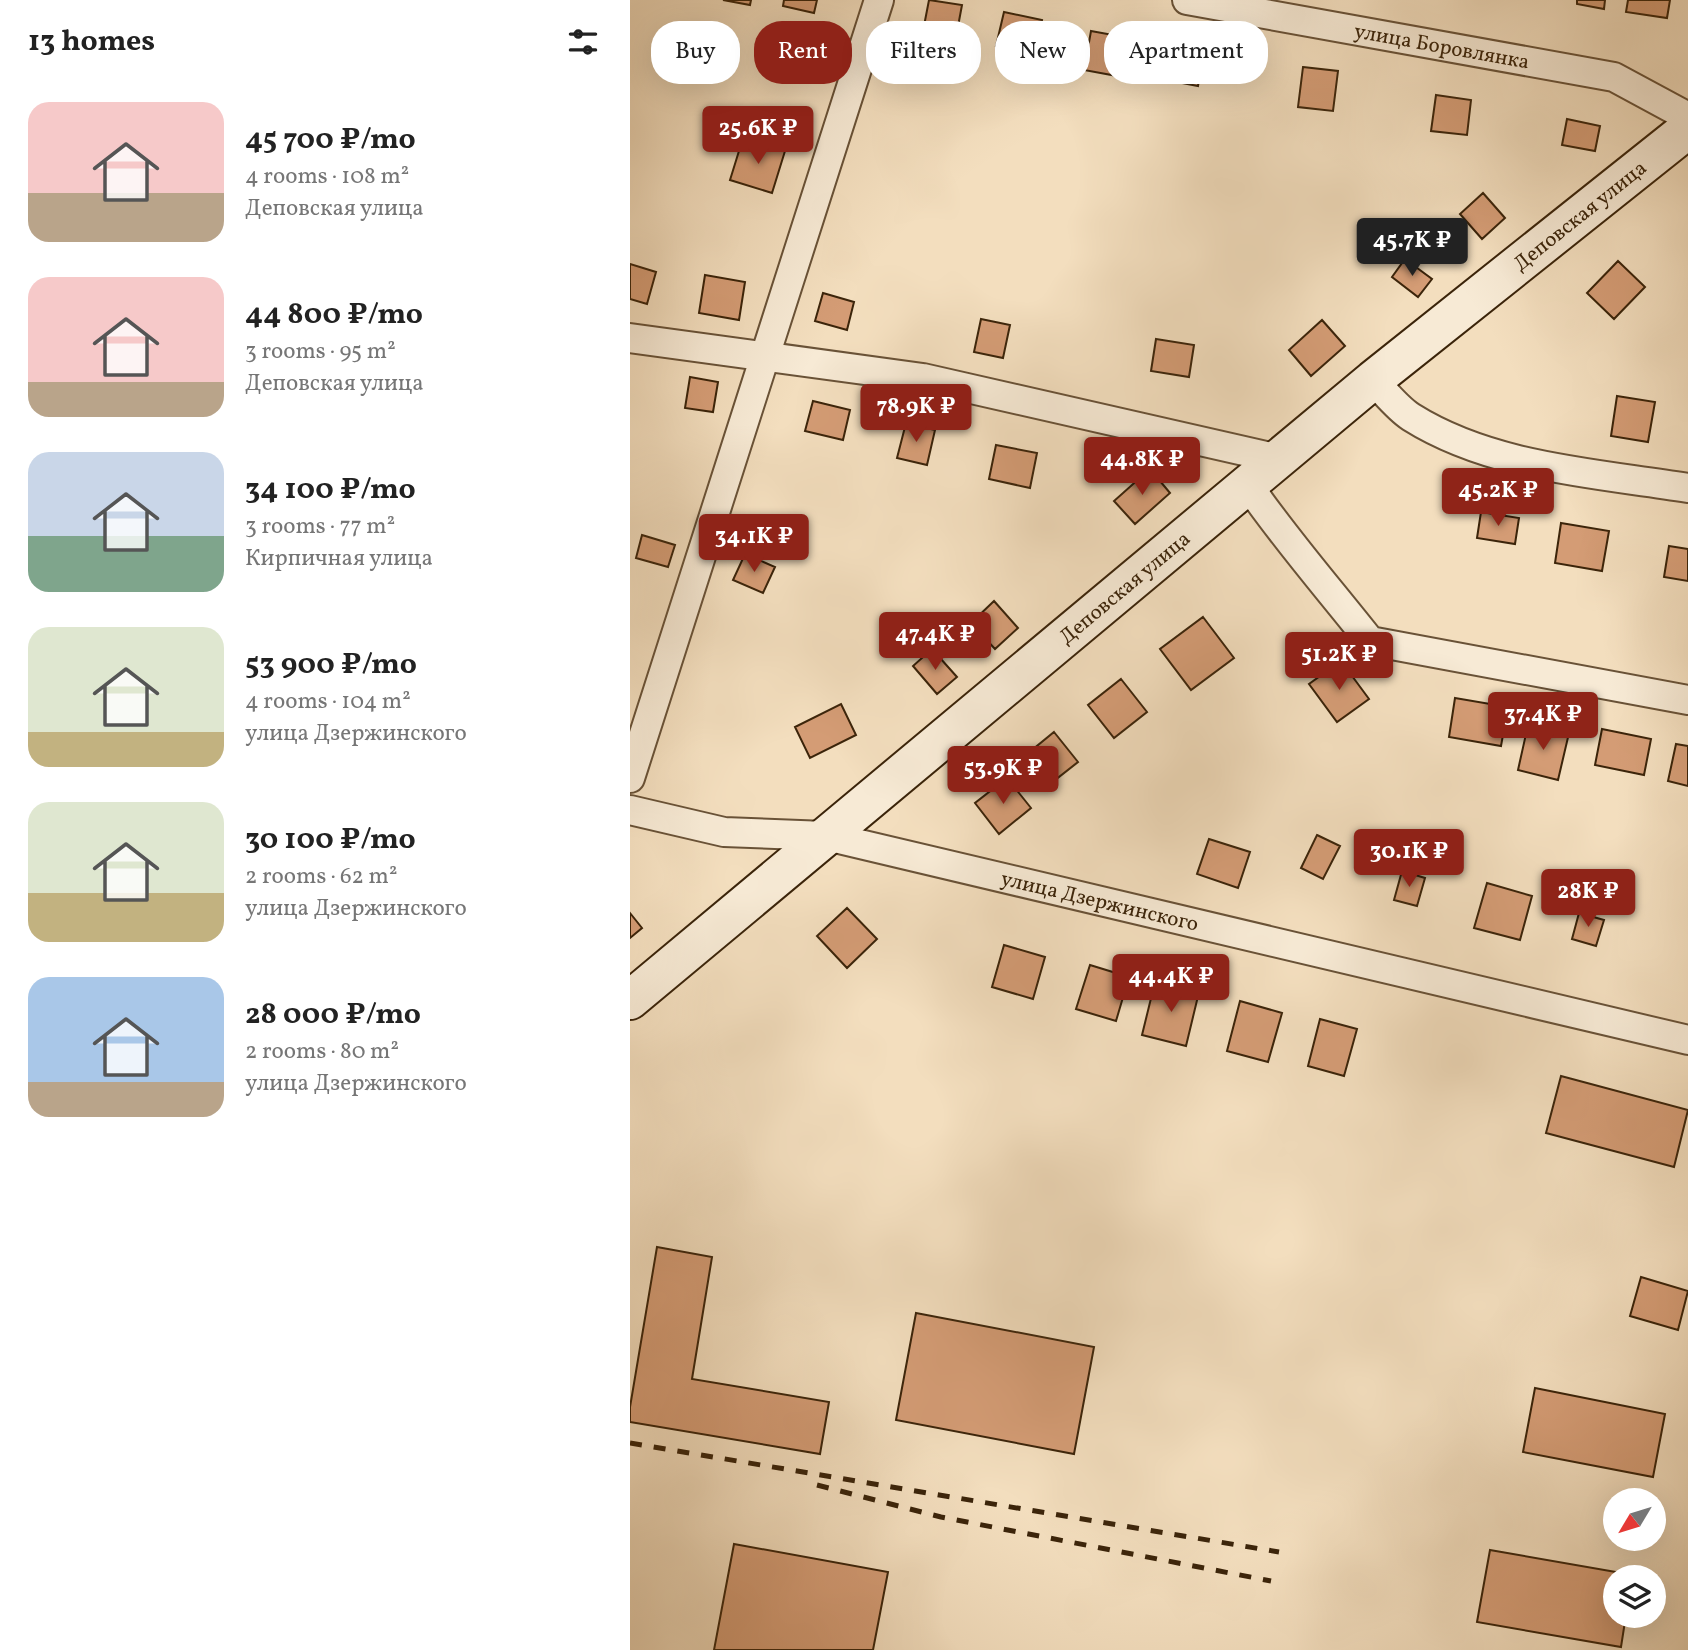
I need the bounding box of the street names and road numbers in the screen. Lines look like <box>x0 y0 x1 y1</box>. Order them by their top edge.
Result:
street label: улица Боровлянка <box>1352 17 1532 77</box>
street label: Деповская улица <box>1508 154 1654 279</box>
street label: Деповская улица <box>1053 525 1197 652</box>
street label: улица Дзержинского <box>998 865 1201 940</box>

